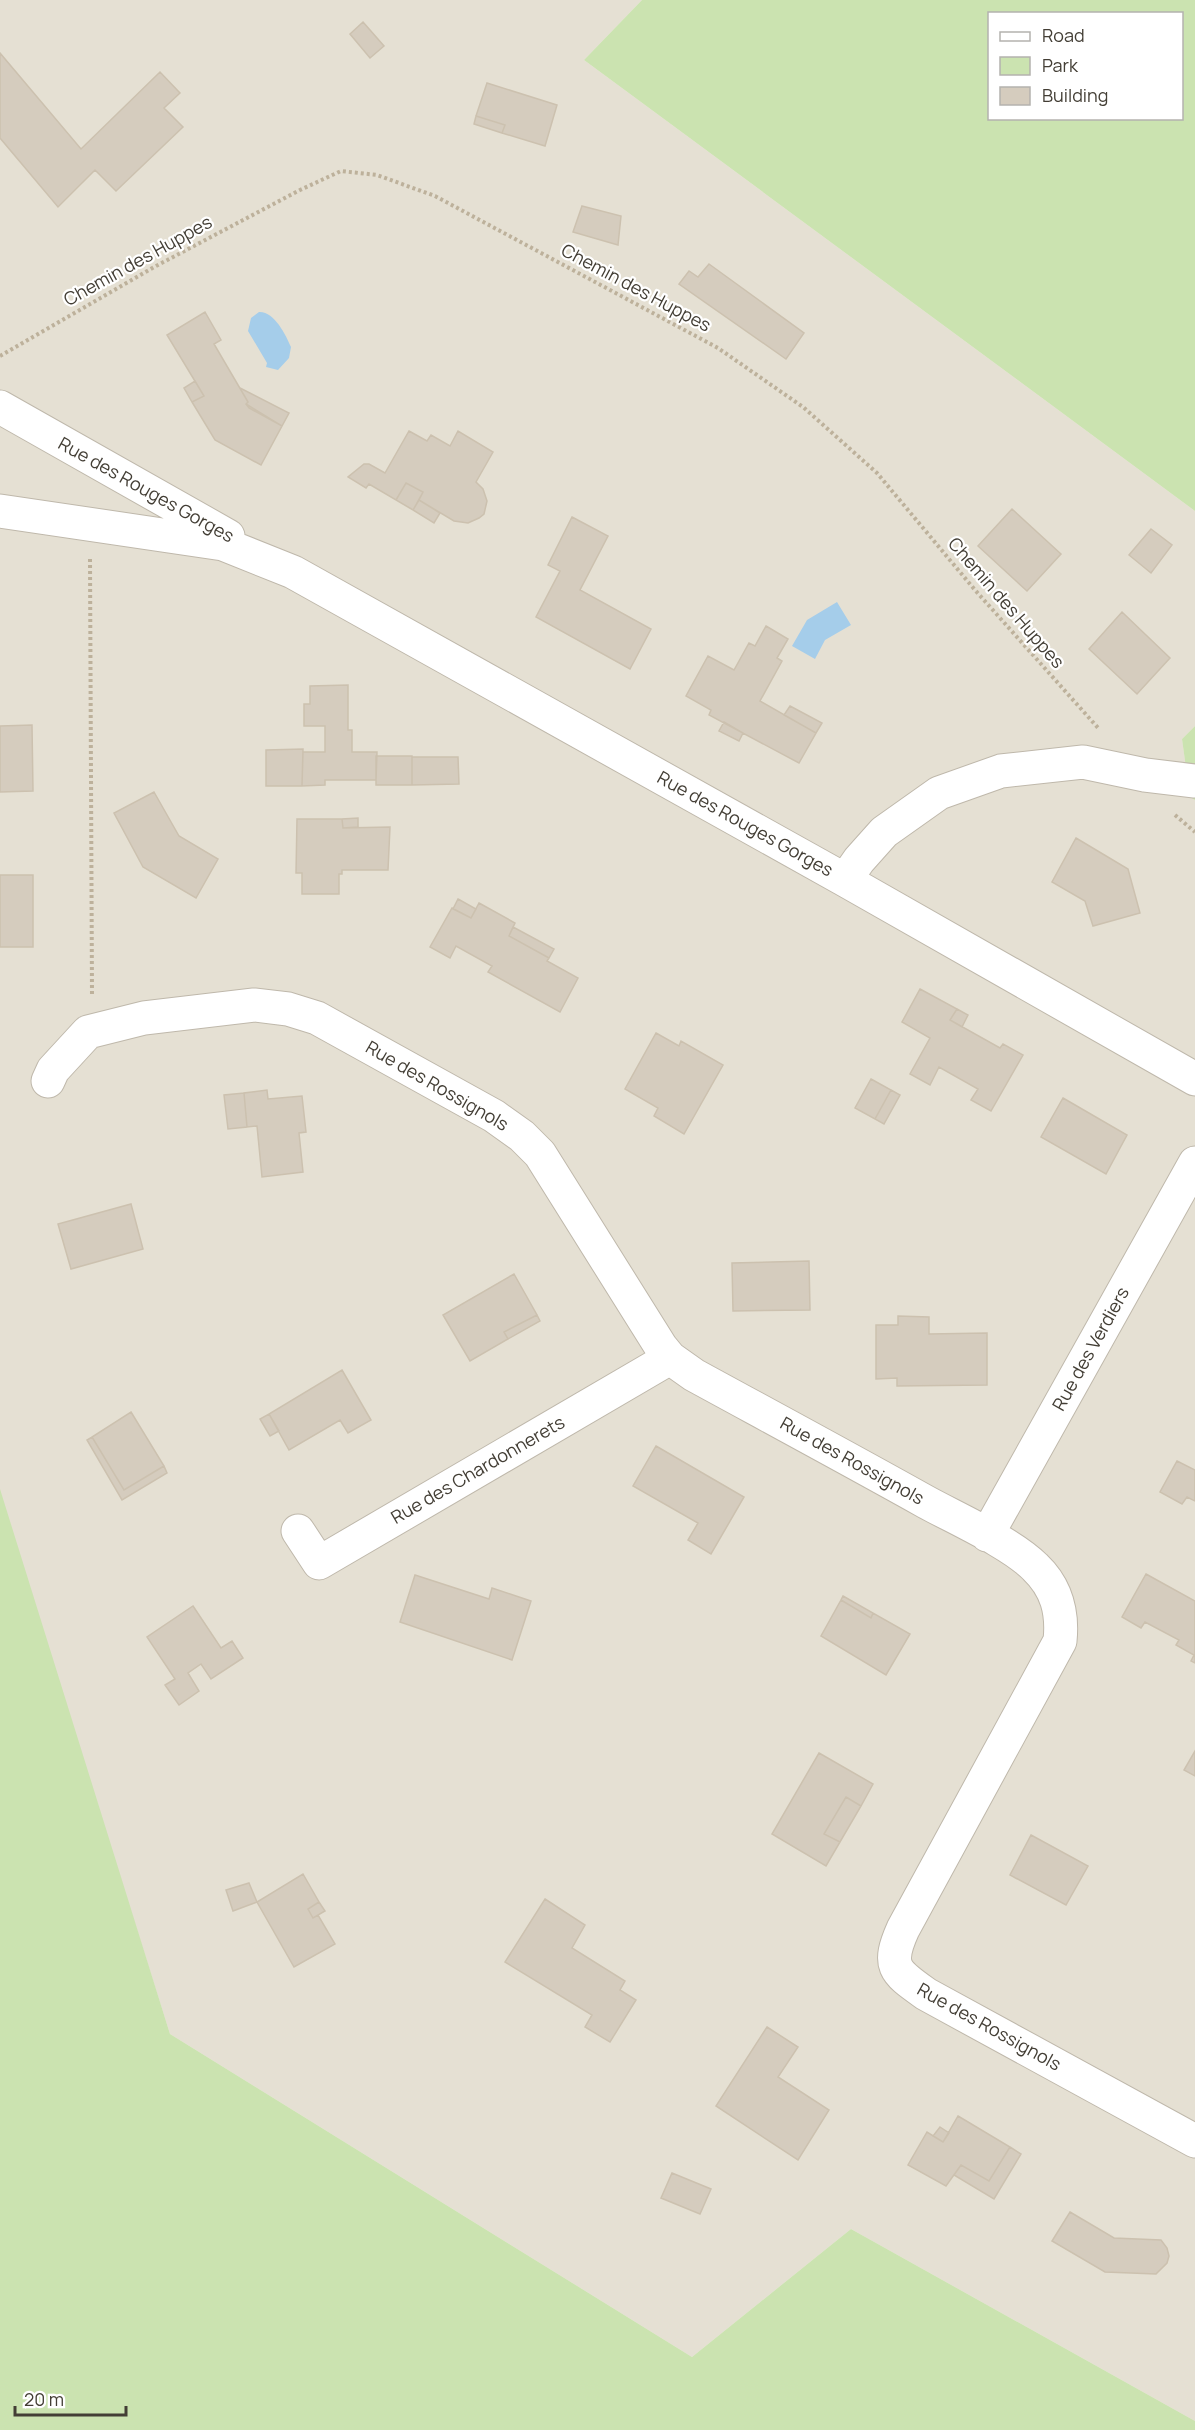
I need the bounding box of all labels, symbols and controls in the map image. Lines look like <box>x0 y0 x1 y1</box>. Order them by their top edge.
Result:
legend <box>988 12 1183 120</box>
text: Road <box>1042 23 1085 47</box>
text: Park <box>1042 53 1079 77</box>
text: Building <box>1042 83 1108 107</box>
street label: Chemin des Huppes <box>59 209 216 311</box>
street label: Chemin des Huppes <box>557 238 715 337</box>
street label: Rue des Rouges Gorges <box>54 431 239 547</box>
street label: Chemin des Huppes <box>943 532 1070 673</box>
street label: Rue des Rouges Gorges <box>653 765 838 881</box>
street label: Rue des Rossignols <box>362 1034 513 1136</box>
street label: Rue des Verdiers <box>1046 1282 1134 1415</box>
street label: Rue des Chardonnerets <box>386 1410 569 1529</box>
street label: Rue des Rossignols <box>776 1411 929 1510</box>
street label: Rue des Rossignols <box>913 1977 1066 2076</box>
scale bar <box>15 2379 126 2417</box>
text: 20 m <box>24 2387 64 2411</box>

